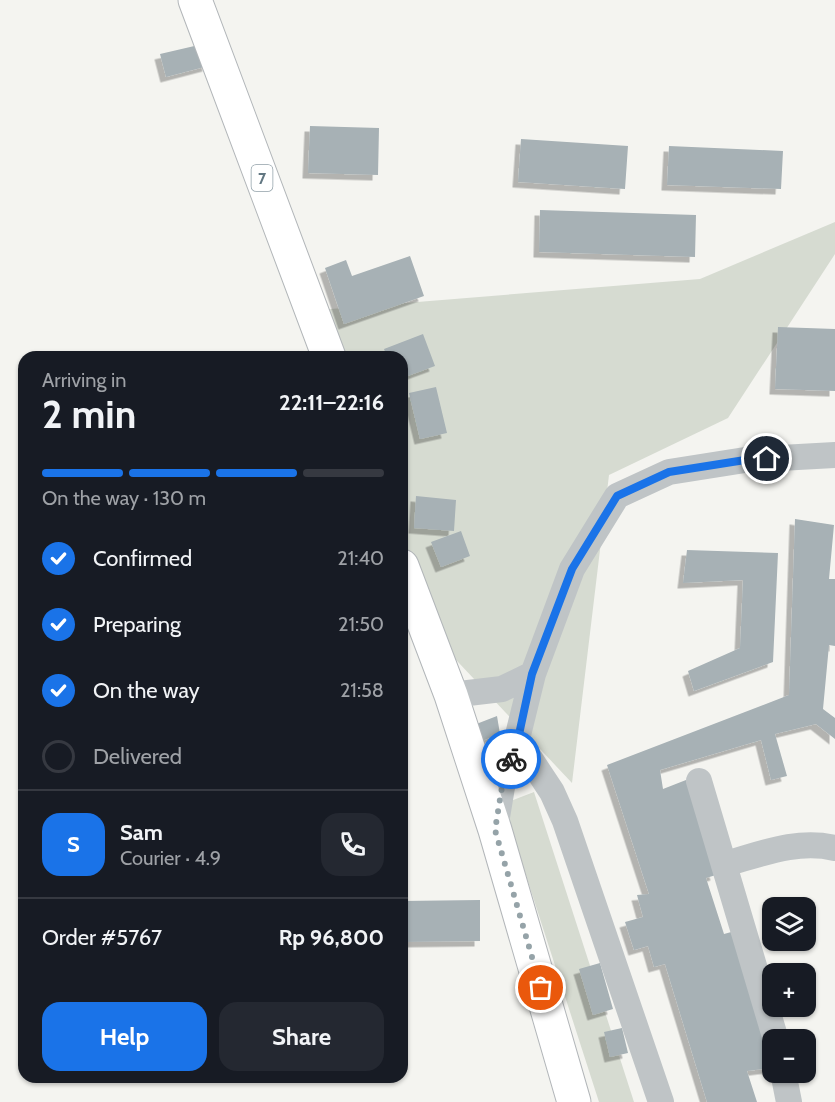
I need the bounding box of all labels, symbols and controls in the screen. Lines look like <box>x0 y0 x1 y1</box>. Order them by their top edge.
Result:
road number: 7 <box>252 165 272 191</box>
text: Arriving in <box>42 368 126 392</box>
text: 22:11–22:16 <box>279 389 384 416</box>
text: 2 min <box>42 390 136 438</box>
pin <box>741 433 792 484</box>
icon: home <box>750 442 783 475</box>
text: On the way · 130 m <box>42 486 206 510</box>
icon: check <box>42 542 75 575</box>
text: Confirmed <box>93 545 192 572</box>
text: 21:40 <box>337 546 384 570</box>
icon: check <box>42 608 75 641</box>
text: Preparing <box>93 611 181 638</box>
text: 21:50 <box>338 612 384 636</box>
icon: check <box>42 674 75 707</box>
text: On the way <box>93 677 200 704</box>
text: 21:58 <box>340 678 384 702</box>
courier <box>481 729 541 789</box>
text: Delivered <box>93 743 182 770</box>
icon: bike <box>495 743 528 776</box>
button: phone <box>321 813 384 876</box>
text: Sam <box>120 819 163 846</box>
text: S <box>67 831 80 858</box>
text: Courier · 4.9 <box>120 846 221 870</box>
map controls <box>762 897 816 1083</box>
button: layers <box>762 897 816 951</box>
text: Order #5767 <box>42 924 162 951</box>
text: Rp 96,800 <box>279 924 384 951</box>
pin <box>515 962 566 1013</box>
button: + <box>762 963 816 1017</box>
icon: bag <box>524 971 557 1004</box>
button: Help <box>42 1002 207 1071</box>
button: Share <box>219 1002 384 1071</box>
button: − <box>762 1029 816 1083</box>

